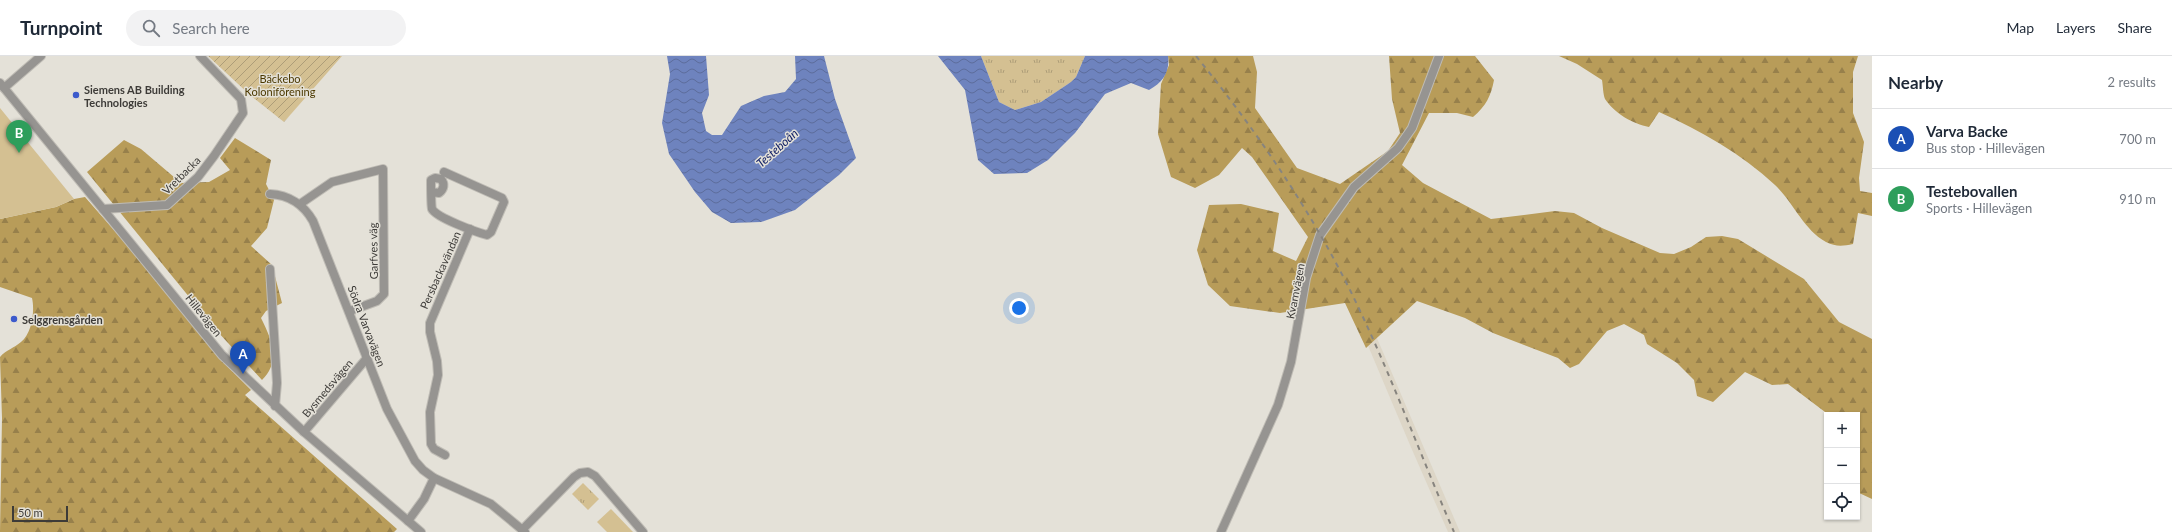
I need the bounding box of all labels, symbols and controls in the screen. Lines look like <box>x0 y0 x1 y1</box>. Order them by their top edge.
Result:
search box <box>126 10 406 46</box>
text: Turnpoint <box>20 16 102 39</box>
icon: search <box>140 17 162 39</box>
text: Search here <box>172 19 250 37</box>
text: Map <box>2006 19 2034 36</box>
text: Layers <box>2056 19 2096 36</box>
text: Share <box>2118 19 2152 36</box>
park label: Bäckebo Koloniförening <box>245 72 316 98</box>
text: Nearby <box>1888 72 1943 93</box>
text: 2 results <box>2108 74 2156 90</box>
place label: Siemens AB Building Technologies <box>84 83 185 109</box>
marker: Siemens AB Building Technologies <box>71 90 81 100</box>
pin: B <box>6 120 32 153</box>
text: Varva Backe <box>1926 122 2008 140</box>
water label: Testeboån <box>753 125 801 171</box>
text: A <box>1896 131 1906 147</box>
text: 700 m <box>2119 131 2156 147</box>
text: Bus stop · Hillevägen <box>1926 140 2045 156</box>
street label: Vretbacka <box>159 153 203 197</box>
text: Testebovallen <box>1926 182 2017 200</box>
text: B <box>1897 191 1905 207</box>
text: 910 m <box>2119 191 2156 207</box>
text: Sports · Hillevägen <box>1926 200 2032 216</box>
street label: Garfves väg <box>366 222 380 279</box>
street label: Persbackavändan <box>417 229 463 311</box>
street label: Kvarnvägen <box>1283 262 1307 320</box>
street label: Södra Varvavägen <box>346 284 388 368</box>
street label: Hillevägen <box>183 291 225 339</box>
your location <box>1009 298 1029 318</box>
place label: Selggrensgården <box>22 313 103 326</box>
marker: Selggrensgården <box>9 314 19 324</box>
pin: A <box>230 341 256 374</box>
street label: Bysmedsvägen <box>299 356 355 420</box>
map controls <box>1824 412 1860 520</box>
button: + <box>1824 412 1860 448</box>
button: − <box>1824 448 1860 484</box>
button: locate <box>1824 484 1860 520</box>
scale bar <box>12 504 68 523</box>
text: 50 m <box>18 506 43 519</box>

